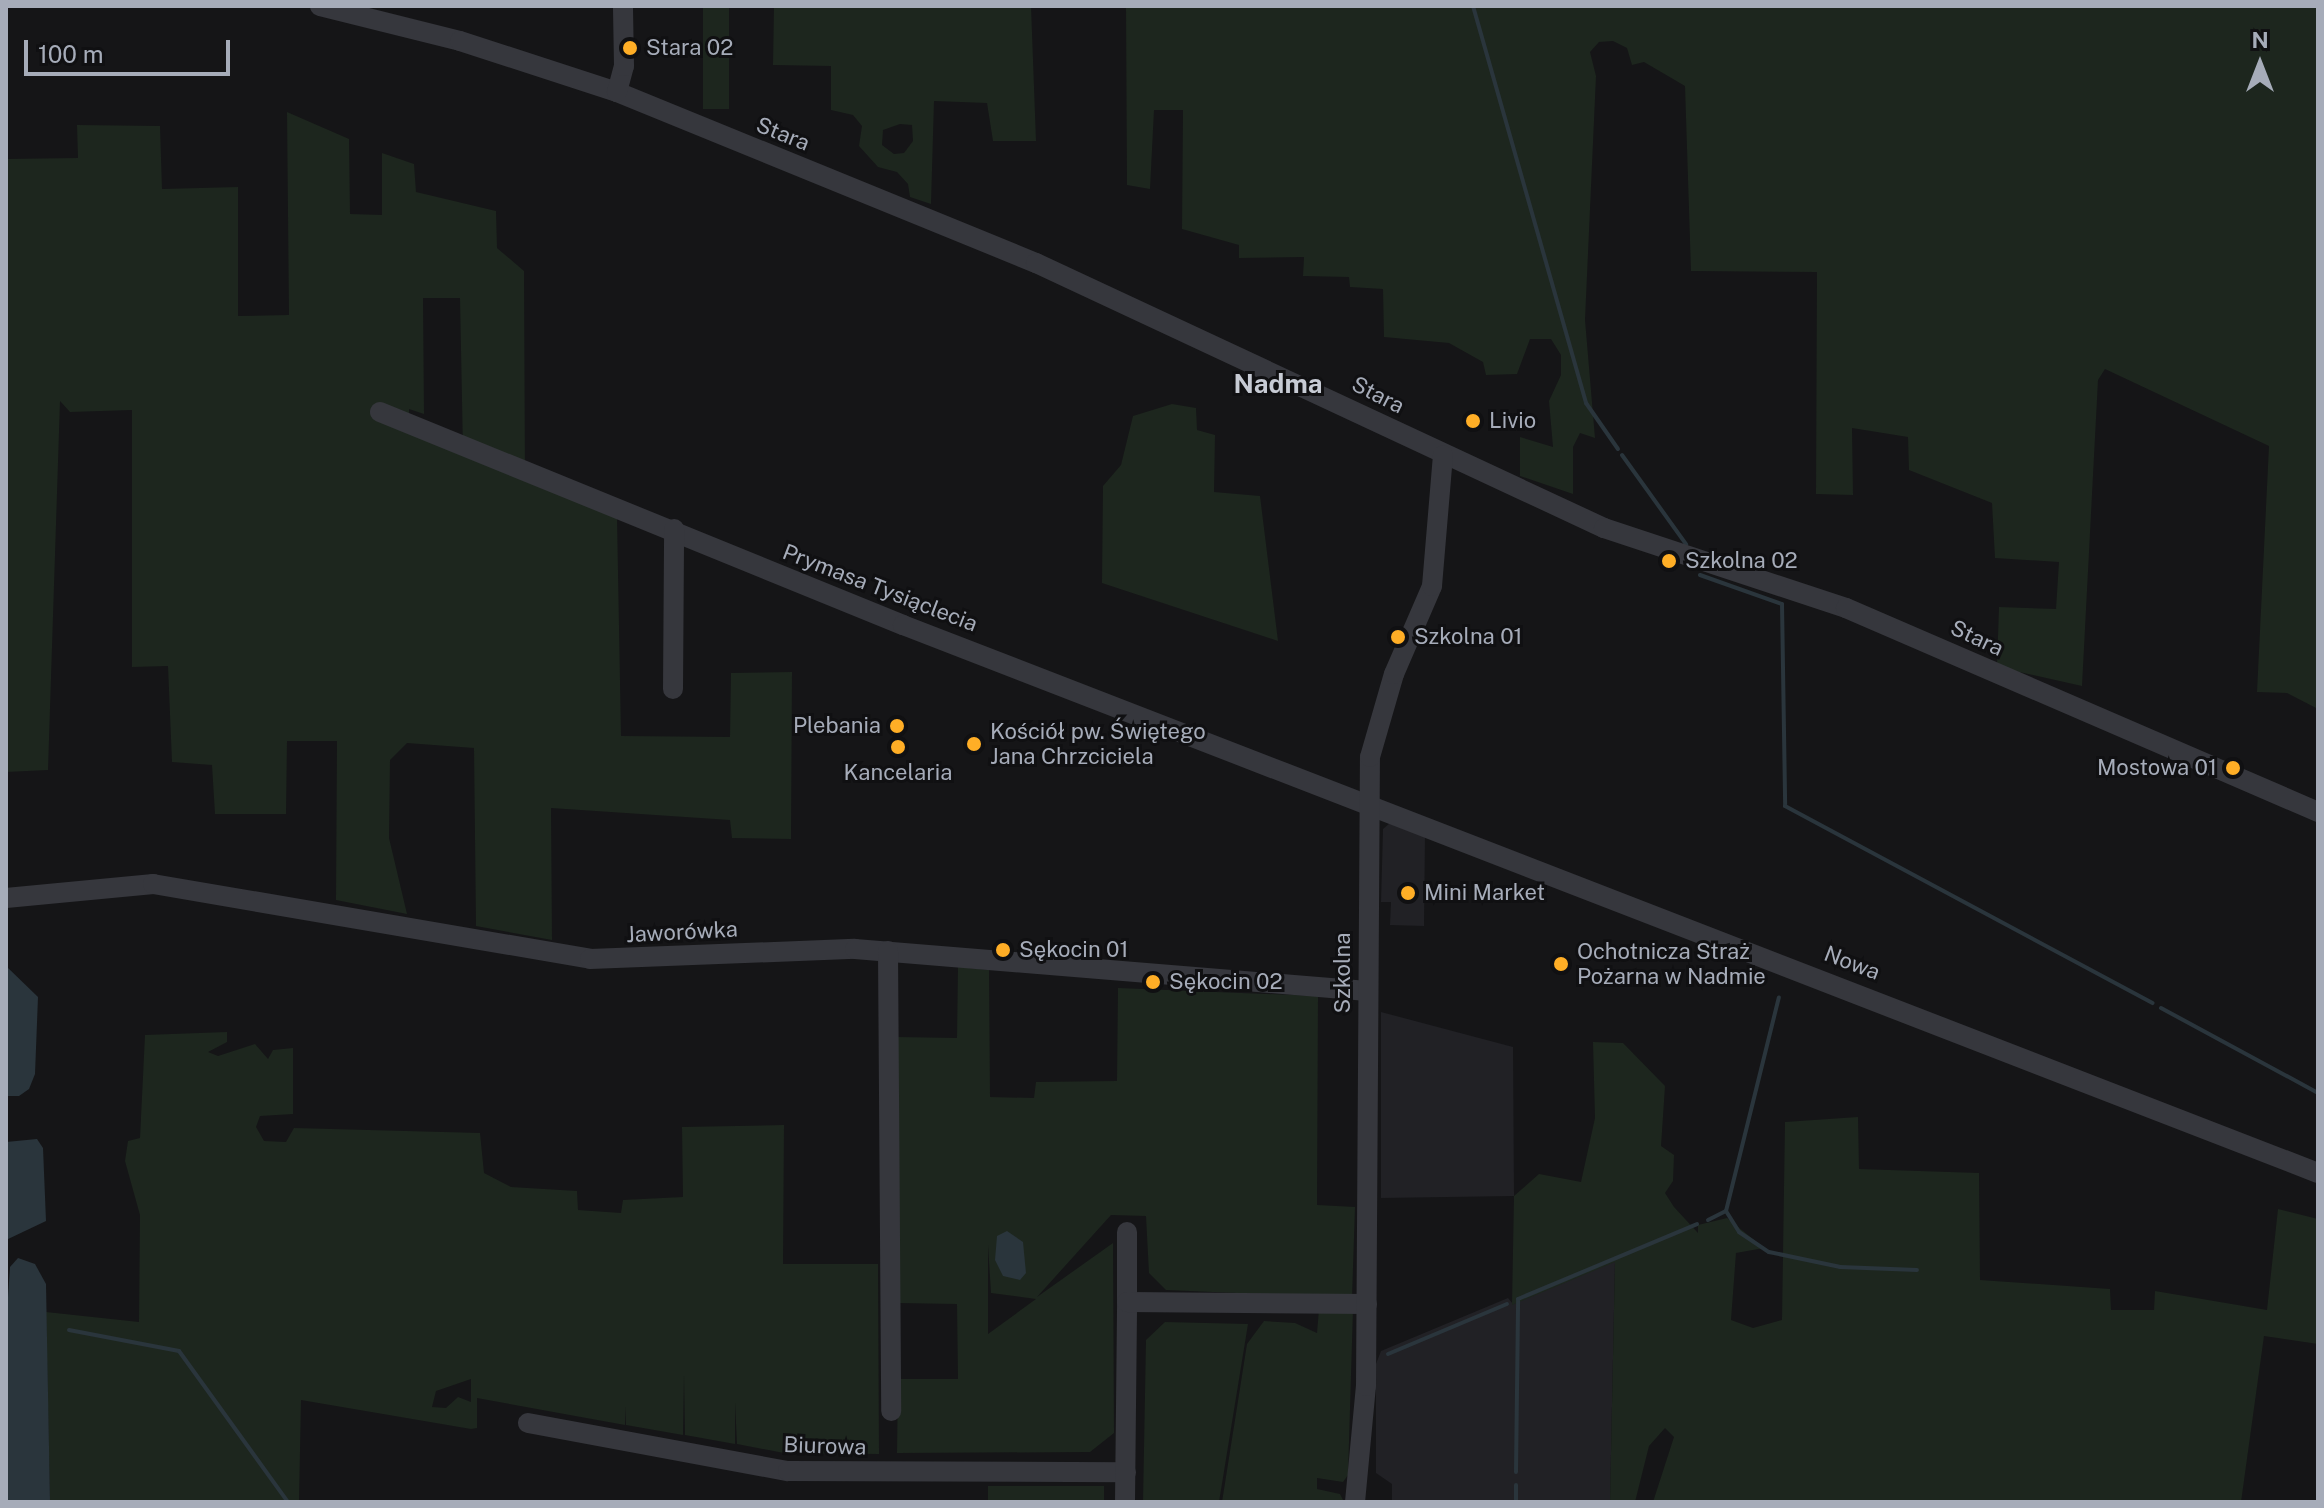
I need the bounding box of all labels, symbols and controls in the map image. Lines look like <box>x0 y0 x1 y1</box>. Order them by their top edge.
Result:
scale bar <box>28 24 234 74</box>
north arrow <box>2220 24 2300 104</box>
text: N <box>2251 27 2269 53</box>
place label: Stara 02 <box>646 35 733 61</box>
marker: Stara 02 <box>621 39 639 57</box>
text: 100 m <box>38 40 104 68</box>
street label: Stara <box>752 111 814 157</box>
district label: Nadma <box>1234 368 1322 400</box>
street label: Stara <box>1347 371 1409 419</box>
place label: Livio <box>1489 408 1536 434</box>
marker: Livio <box>1464 412 1482 430</box>
street label: Prymasa Tysiąclecia <box>779 539 981 637</box>
place label: Szkolna 02 <box>1685 548 1798 574</box>
marker: Szkolna 02 <box>1660 552 1678 570</box>
street label: Stara <box>1946 614 2008 662</box>
place label: Szkolna 01 <box>1414 624 1523 650</box>
marker: Szkolna 01 <box>1389 628 1407 646</box>
place label: Plebania <box>793 713 881 739</box>
marker: Plebania <box>888 717 906 735</box>
place label: Kościół pw. Świętego Jana Chrzciciela <box>990 718 1206 770</box>
marker: Kościół pw. Świętego Jana Chrzciciela <box>965 735 983 753</box>
marker: Kancelaria <box>889 738 907 756</box>
place label: Mostowa 01 <box>2097 755 2217 781</box>
marker: Mostowa 01 <box>2224 759 2242 777</box>
place label: Kancelaria <box>844 760 952 786</box>
place label: Mini Market <box>1424 880 1545 906</box>
marker: Mini Market <box>1399 884 1417 902</box>
street label: Jaworówka <box>625 916 739 948</box>
street label: Szkolna <box>1330 933 1356 1013</box>
place label: Sękocin 01 <box>1019 937 1128 963</box>
place label: Ochotnicza Straż Pożarna w Nadmie <box>1577 938 1766 990</box>
street label: Nowa <box>1820 940 1884 986</box>
marker: Sękocin 01 <box>994 941 1012 959</box>
marker: Ochotnicza Straż Pożarna w Nadmie <box>1552 955 1570 973</box>
place label: Sękocin 02 <box>1169 969 1282 995</box>
marker: Sękocin 02 <box>1144 973 1162 991</box>
street label: Biurowa <box>783 1431 867 1461</box>

